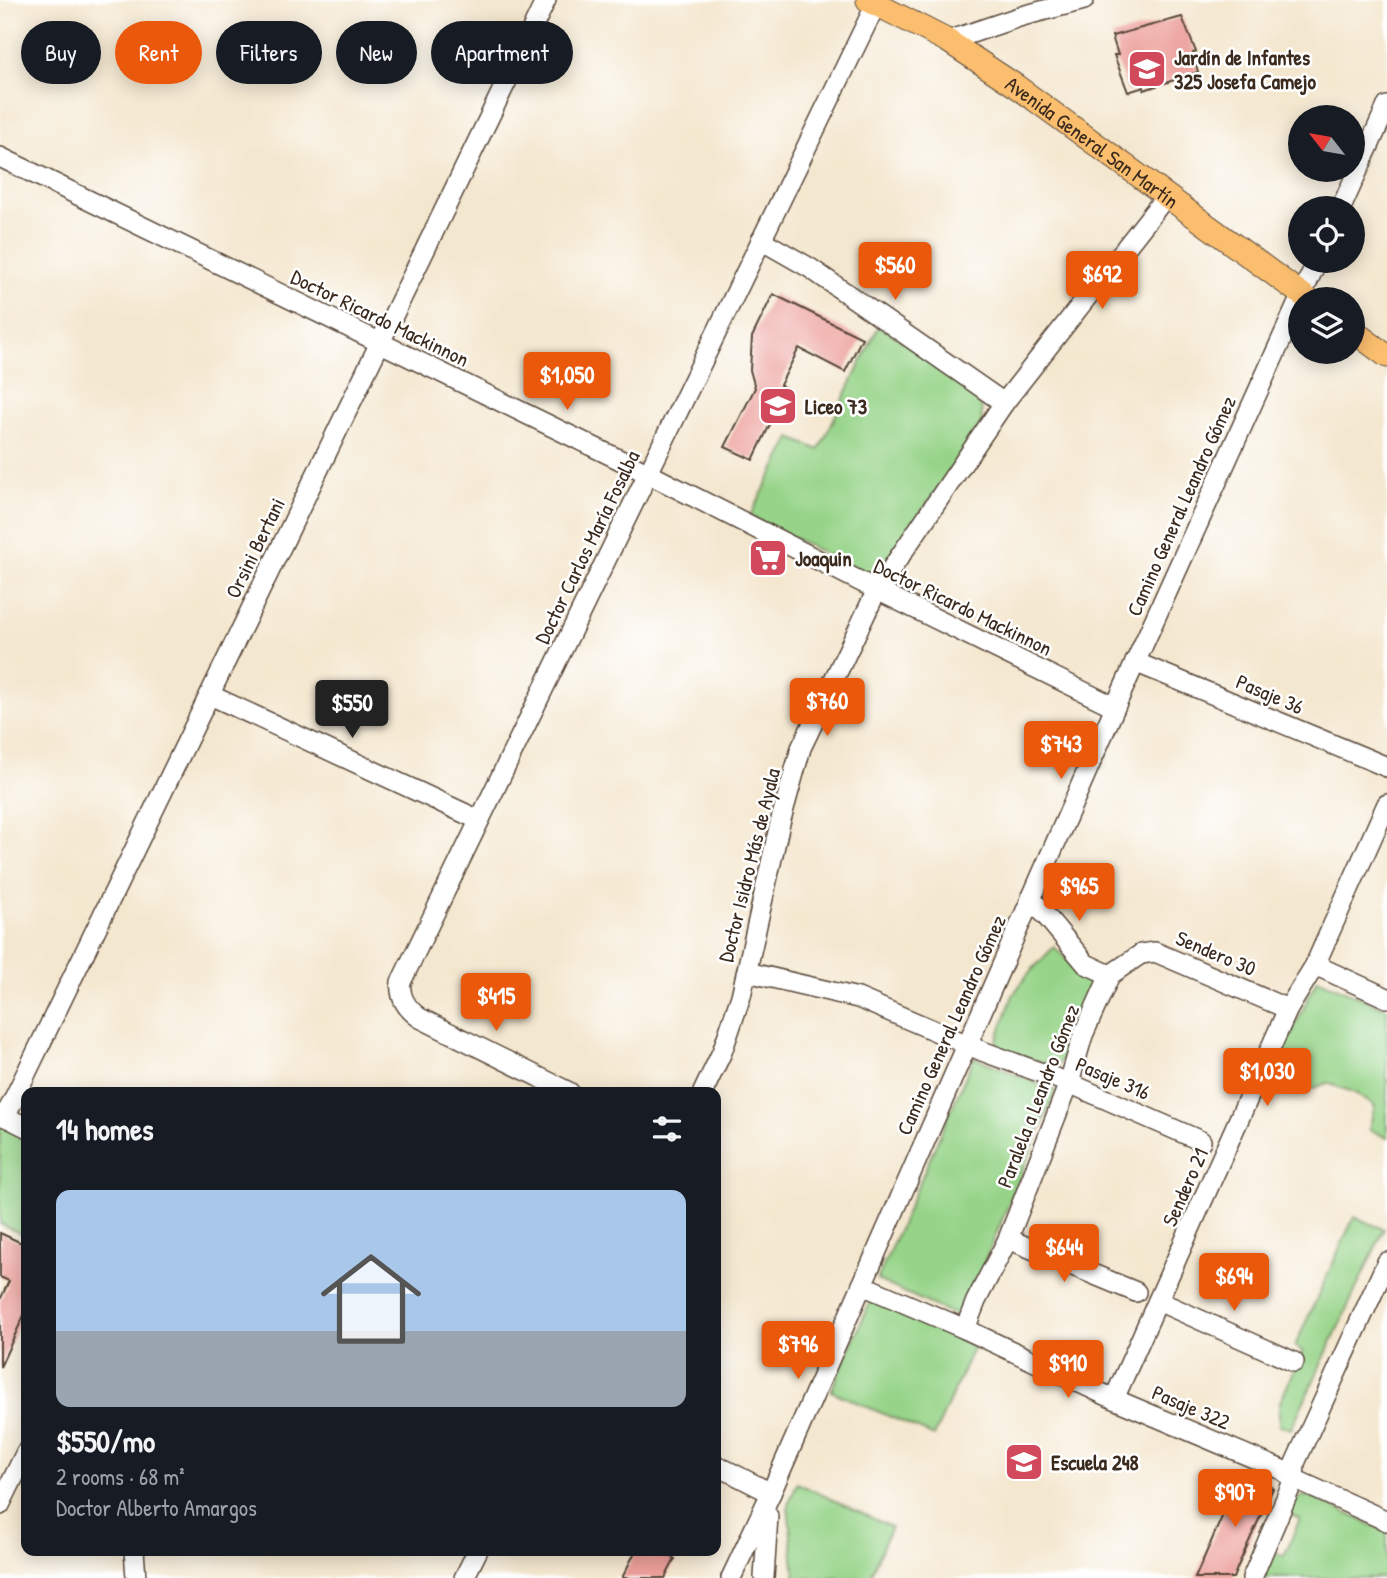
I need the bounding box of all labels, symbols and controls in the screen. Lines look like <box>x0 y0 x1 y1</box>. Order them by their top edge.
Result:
chip: Buy <box>21 21 101 84</box>
chip: Rent <box>115 21 202 84</box>
chip: Filters <box>216 21 322 84</box>
chip: New <box>336 21 417 84</box>
chip: Apartment <box>431 21 573 84</box>
place label: Jardín de Infantes 325 Josefa Camejo <box>1174 43 1317 96</box>
school or university icon: Jardín de Infantes 325 Josefa Camejo <box>1126 48 1168 90</box>
street label: Avenida General San Martín <box>1000 69 1185 215</box>
north arrow <box>1288 105 1365 182</box>
map controls <box>1288 105 1365 364</box>
button: locate <box>1288 196 1365 273</box>
pin: $560 <box>854 243 936 302</box>
text: $560 <box>875 249 915 280</box>
pin: $692 <box>1061 252 1143 311</box>
text: $692 <box>1082 258 1122 289</box>
street label: Doctor Ricardo Mackinnon <box>286 262 474 374</box>
button: layers <box>1288 287 1365 364</box>
pin: $1,050 <box>510 352 624 412</box>
text: $1,050 <box>540 359 595 390</box>
school or university icon: Liceo 73 <box>757 385 799 427</box>
street label: Camino General Leandro Gómez <box>1119 391 1243 621</box>
place label: Liceo 73 <box>805 392 868 421</box>
street label: Doctor Carlos María Fosalba <box>528 446 646 648</box>
street label: Orsini Bertani <box>218 493 292 603</box>
supermarket icon: Joaquin <box>747 537 789 579</box>
place label: Joaquin <box>795 544 852 574</box>
street label: Doctor Ricardo Mackinnon <box>869 551 1057 663</box>
street label: Pasaje 36 <box>1232 667 1308 721</box>
pin: $760 <box>786 678 868 738</box>
pin: $550 <box>311 680 393 740</box>
text: $760 <box>806 685 848 716</box>
text: $550 <box>331 687 373 718</box>
pin: $743 <box>1020 722 1102 781</box>
text: $743 <box>1040 728 1082 759</box>
street label: Doctor Isidro Más de Ayala <box>711 765 787 965</box>
pin: $965 <box>1038 864 1120 923</box>
text: $965 <box>1059 870 1099 901</box>
street label: Camino General Leandro Gómez <box>889 910 1013 1140</box>
street label: Sendero 30 <box>1172 923 1260 983</box>
pin: $415 <box>455 974 537 1033</box>
text: $415 <box>477 980 515 1011</box>
street label: Paralela a Leandro Gómez <box>990 1000 1086 1192</box>
pin: $1,030 <box>1210 1048 1324 1108</box>
street label: Pasaje 316 <box>1071 1049 1155 1107</box>
text: $1,030 <box>1239 1055 1295 1086</box>
text: 14 homes <box>56 1109 154 1149</box>
icon: filters <box>648 1110 686 1148</box>
street label: Sendero 21 <box>1155 1143 1215 1231</box>
pin: $644 <box>1023 1224 1105 1284</box>
text: $644 <box>1045 1231 1083 1262</box>
icon: home <box>308 1236 434 1362</box>
pin: $694 <box>1193 1254 1275 1313</box>
text: $694 <box>1215 1260 1253 1291</box>
pin: $796 <box>757 1322 839 1381</box>
text: $796 <box>778 1328 818 1359</box>
pin: $910 <box>1027 1340 1109 1400</box>
text: $910 <box>1049 1347 1087 1378</box>
street label: Pasaje 322 <box>1148 1378 1234 1436</box>
text: $550/mo <box>56 1421 155 1461</box>
school or university icon: Escuela 248 <box>1003 1441 1045 1483</box>
place label: Escuela 248 <box>1051 1448 1139 1477</box>
text: 2 rooms · 68 m² <box>56 1461 184 1492</box>
pin: $907 <box>1194 1470 1276 1529</box>
text: $907 <box>1214 1476 1256 1507</box>
text: Doctor Alberto Amargos <box>56 1492 257 1523</box>

